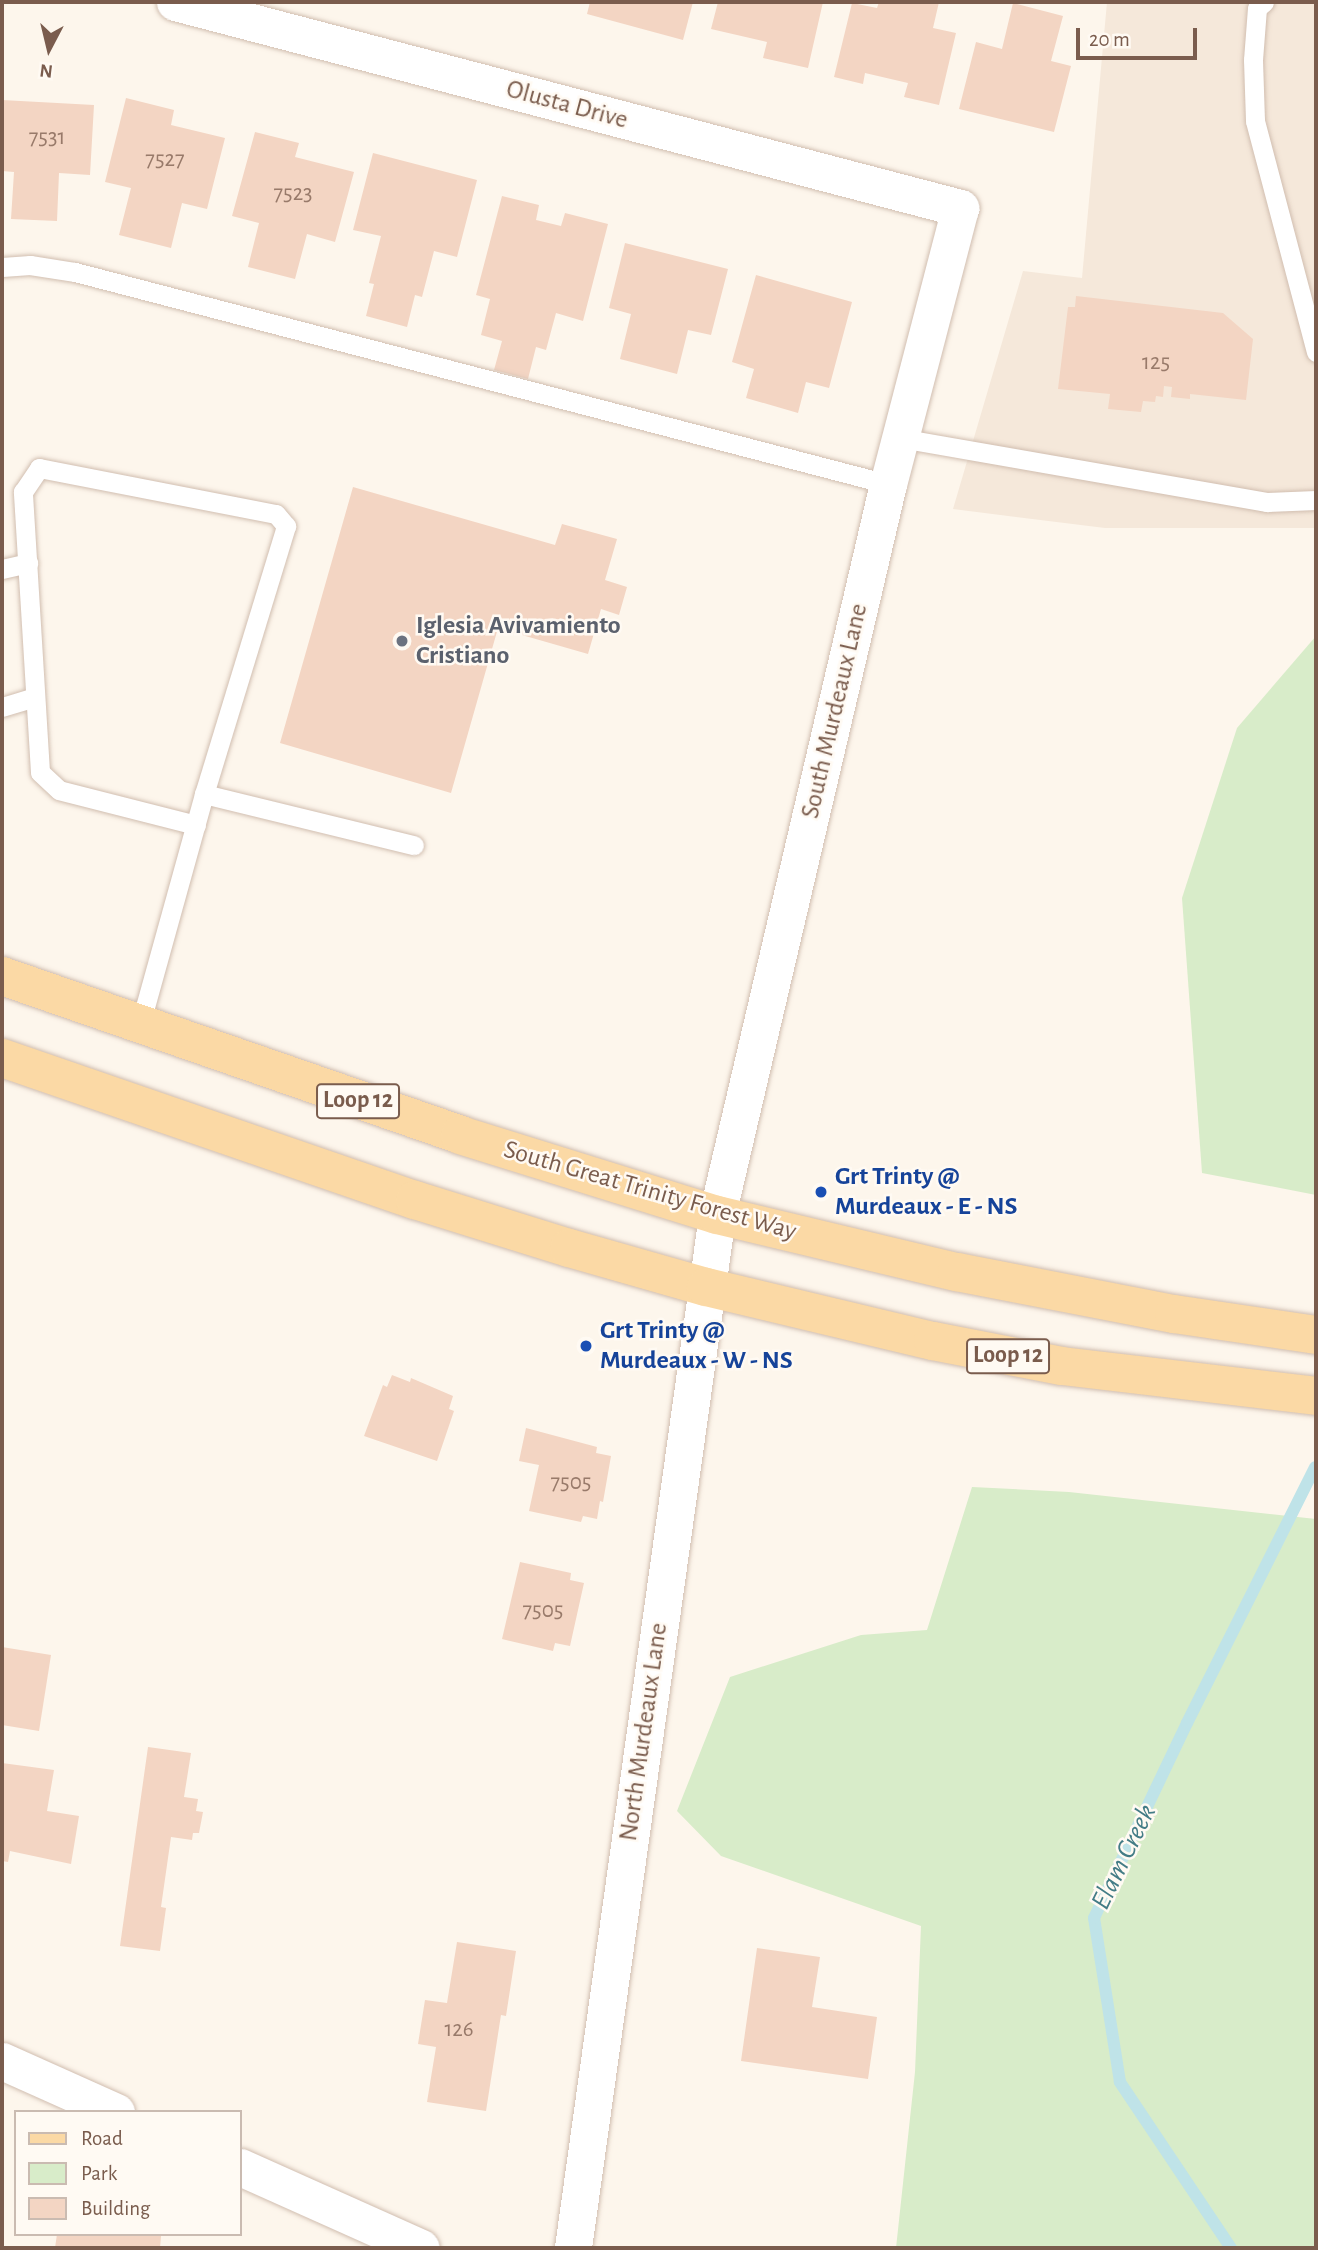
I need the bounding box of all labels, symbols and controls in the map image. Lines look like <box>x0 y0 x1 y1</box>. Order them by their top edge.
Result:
north arrow <box>14 14 84 84</box>
scale bar <box>1080 14 1201 58</box>
text: 20 m <box>1089 29 1130 50</box>
text: N <box>39 60 54 81</box>
street label: Olusta Drive <box>503 74 631 136</box>
house number: 7531 <box>29 124 65 152</box>
house number: 7527 <box>145 146 185 174</box>
house number: 7523 <box>273 180 313 208</box>
house number: 125 <box>1142 349 1170 377</box>
street label: South Murdeaux Lane <box>795 601 875 821</box>
place label: Iglesia Avivamiento Cristiano <box>416 610 621 672</box>
marker: Iglesia Avivamiento Cristiano <box>394 633 410 649</box>
road number: Loop 12 <box>316 1080 400 1121</box>
street label: South Great Trinity Forest Way <box>500 1134 800 1248</box>
place label: Grt Trinty @ Murdeaux - E - NS <box>835 1161 1018 1222</box>
marker: Grt Trinty @ Murdeaux - E - NS <box>813 1184 829 1200</box>
place label: Grt Trinty @ Murdeaux - W - NS <box>600 1315 793 1376</box>
road number: Loop 12 <box>966 1336 1050 1376</box>
marker: Grt Trinty @ Murdeaux - W - NS <box>578 1338 594 1354</box>
house number: 7505 <box>551 1469 591 1497</box>
house number: 7505 <box>523 1597 563 1625</box>
street label: North Murdeaux Lane <box>613 1621 675 1843</box>
water label: Elam Creek <box>1084 1799 1164 1915</box>
house number: 126 <box>444 2016 474 2044</box>
legend <box>14 2110 242 2236</box>
text: Road <box>81 2128 123 2149</box>
text: Park <box>81 2163 117 2184</box>
text: Building <box>81 2198 150 2219</box>

